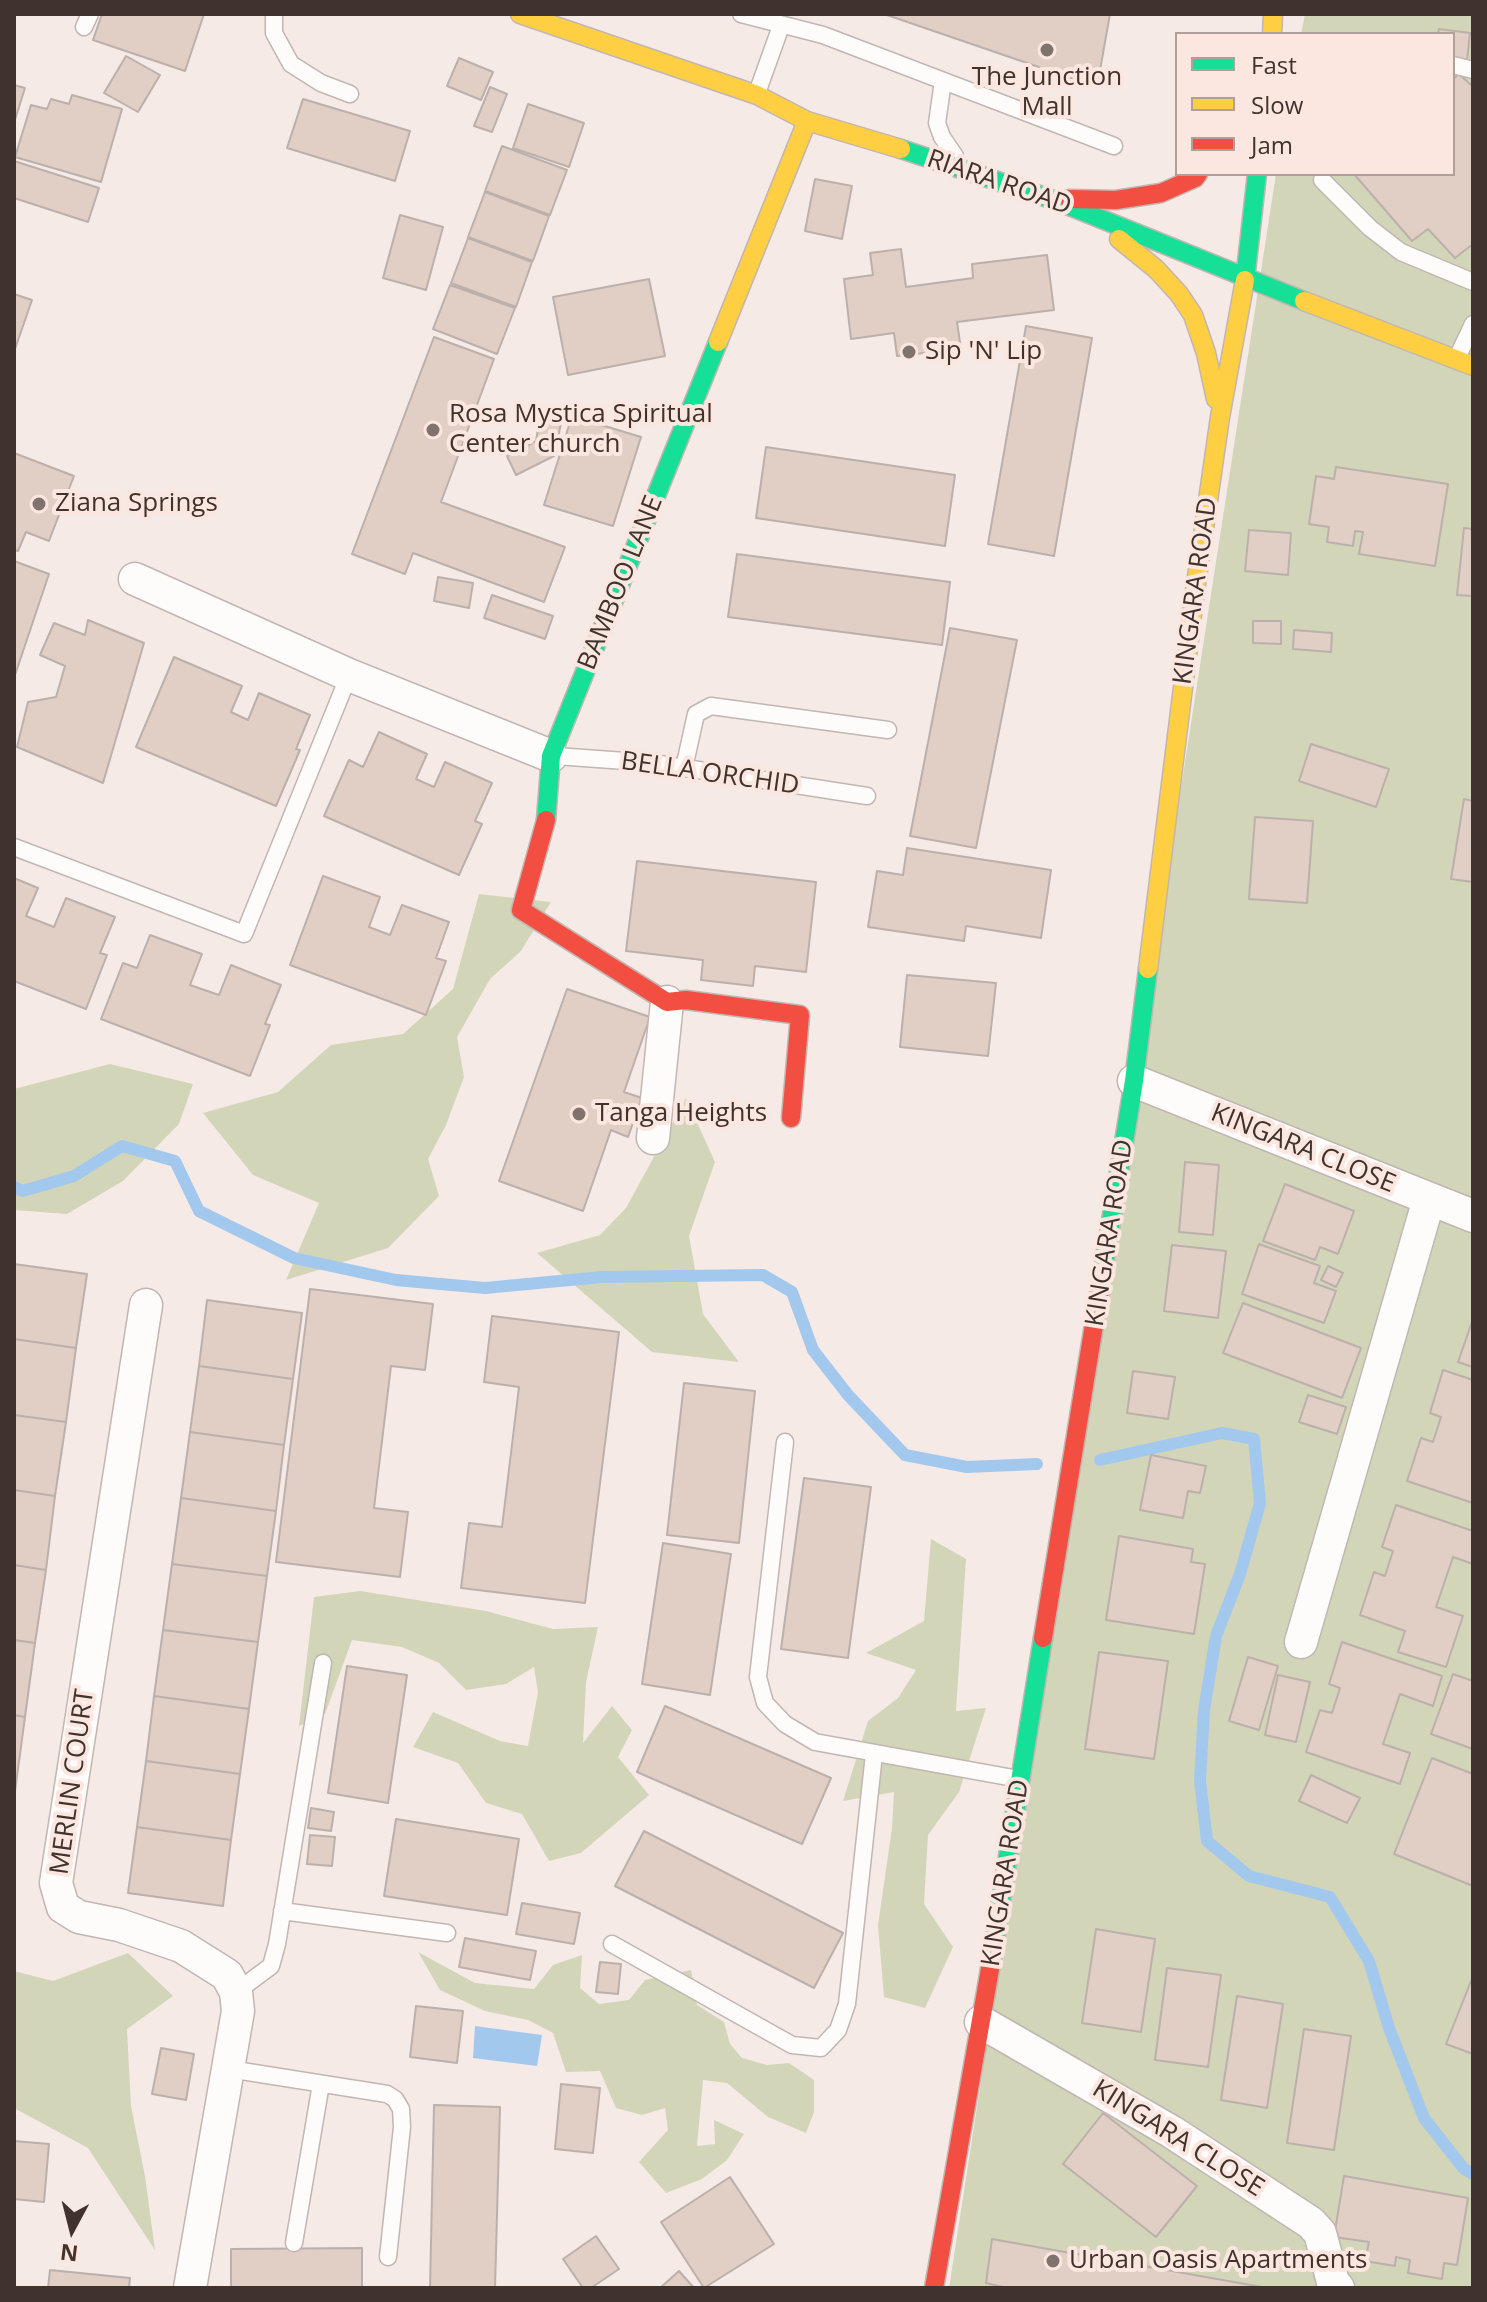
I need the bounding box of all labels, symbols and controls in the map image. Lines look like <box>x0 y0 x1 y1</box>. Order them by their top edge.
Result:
legend <box>1175 32 1455 176</box>
marker: The Junction Mall <box>1038 41 1056 59</box>
text: Fast <box>1251 48 1297 81</box>
place label: The Junction Mall <box>972 62 1122 124</box>
text: Slow <box>1251 88 1303 121</box>
text: Jam <box>1251 128 1293 161</box>
street label: RIARA ROAD <box>923 144 1075 222</box>
place label: Sip 'N' Lip <box>925 336 1042 368</box>
marker: Sip 'N' Lip <box>900 343 918 361</box>
place label: Rosa Mystica Spiritual Center church <box>449 399 713 460</box>
marker: Rosa Mystica Spiritual Center church <box>424 421 442 439</box>
place label: Ziana Springs <box>55 488 218 520</box>
street label: BAMBOO LANE <box>572 492 670 674</box>
marker: Ziana Springs <box>30 495 48 513</box>
street label: KINGARA ROAD <box>1167 495 1225 687</box>
street label: BELLA ORCHID <box>619 746 801 802</box>
place label: Tanga Heights <box>595 1098 767 1130</box>
street label: KINGARA CLOSE <box>1206 1098 1400 1200</box>
marker: Tanga Heights <box>570 1105 588 1123</box>
street label: KINGARA ROAD <box>1080 1137 1140 1329</box>
street label: MERLIN COURT <box>45 1687 101 1877</box>
street label: KINGARA ROAD <box>976 1777 1036 1969</box>
street label: KINGARA CLOSE <box>1087 2074 1269 2204</box>
north arrow <box>32 2190 112 2270</box>
text: N <box>58 2238 80 2270</box>
place label: Urban Oasis Apartments <box>1069 2245 1367 2277</box>
marker: Urban Oasis Apartments <box>1044 2252 1062 2270</box>

